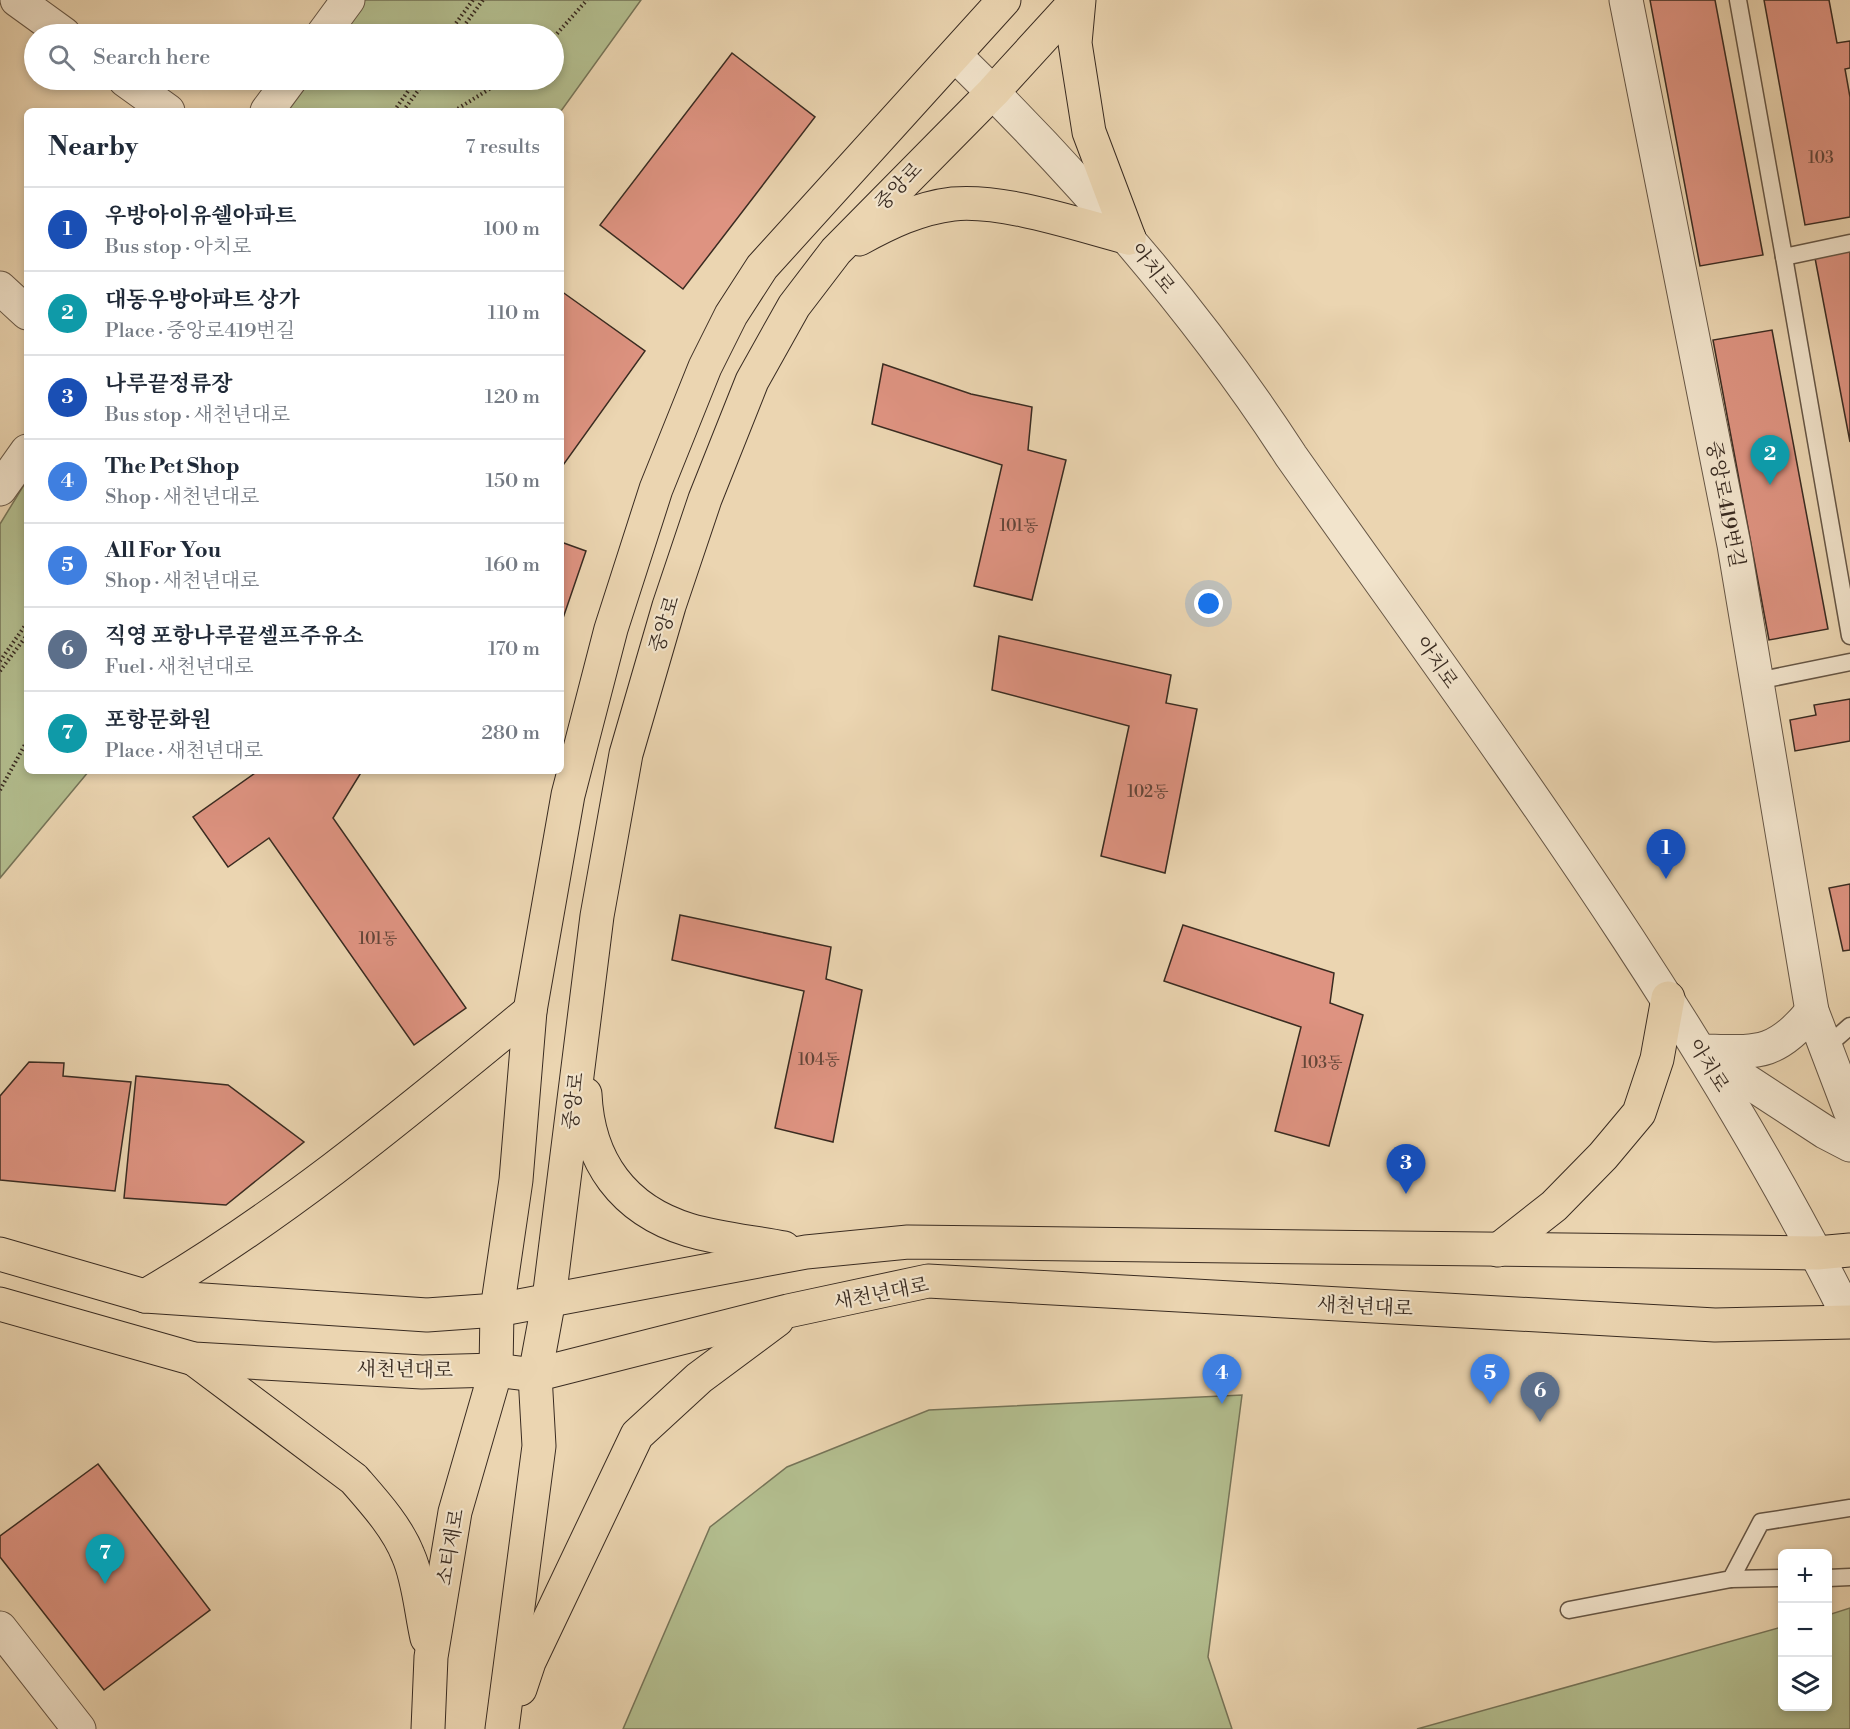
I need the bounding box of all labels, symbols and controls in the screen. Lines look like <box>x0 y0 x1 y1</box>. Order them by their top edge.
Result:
search box <box>24 24 564 90</box>
icon: search <box>45 41 78 74</box>
text: Search here <box>93 44 210 71</box>
text: Nearby <box>48 131 138 163</box>
text: 7 results <box>465 135 540 160</box>
house number: 103 <box>1808 148 1834 168</box>
street label: 중앙로 <box>870 158 928 217</box>
text: 우방아이유쉘아파트 <box>105 203 296 230</box>
text: 1 <box>63 217 72 242</box>
text: 100 m <box>484 217 540 242</box>
text: Bus stop · 아치로 <box>105 235 251 260</box>
street label: 아치로 <box>1124 238 1180 299</box>
text: 대동우방아파트 상가 <box>105 287 300 314</box>
text: 2 <box>61 301 74 326</box>
text: 110 m <box>488 301 540 326</box>
text: Place · 중앙로419번길 <box>105 319 295 344</box>
text: 나루끝정류장 <box>105 371 233 398</box>
text: 3 <box>61 385 74 410</box>
text: 120 m <box>485 385 540 410</box>
text: Bus stop · 새천년대로 <box>105 403 290 428</box>
pin: 2 <box>1750 436 1790 485</box>
street label: 중앙로419번길 <box>1700 439 1749 570</box>
text: The Pet Shop <box>105 453 240 480</box>
text: 4 <box>61 469 74 494</box>
text: 150 m <box>485 469 540 494</box>
text: Shop · 새천년대로 <box>105 485 259 510</box>
house number: 101동 <box>1000 516 1039 536</box>
text: All For You <box>105 537 221 564</box>
text: 5 <box>61 553 74 578</box>
text: 160 m <box>485 553 540 578</box>
text: Shop · 새천년대로 <box>105 569 259 594</box>
your location <box>1194 589 1223 618</box>
street label: 중앙로 <box>645 593 686 656</box>
text: 직영 포항나루끝셀프주유소 <box>105 623 364 650</box>
street label: 아치로 <box>1409 632 1463 694</box>
text: 6 <box>61 637 74 662</box>
text: 170 m <box>488 637 540 662</box>
text: Fuel · 새천년대로 <box>105 655 254 680</box>
text: 포항문화원 <box>105 707 211 734</box>
text: 7 <box>62 721 73 746</box>
text: 280 m <box>481 721 540 746</box>
text: Place · 새천년대로 <box>105 739 263 764</box>
house number: 102동 <box>1127 782 1169 802</box>
pin: 1 <box>1646 830 1686 879</box>
house number: 101동 <box>359 929 398 949</box>
street label: 아치로 <box>1682 1035 1734 1097</box>
house number: 104동 <box>798 1050 841 1070</box>
house number: 103동 <box>1301 1053 1343 1073</box>
street label: 중앙로 <box>559 1071 590 1131</box>
pin: 3 <box>1386 1144 1426 1194</box>
street label: 새천년대로 <box>831 1273 931 1316</box>
street label: 새천년대로 <box>1316 1292 1414 1323</box>
pin: 4 <box>1202 1354 1242 1404</box>
pin: 5 <box>1470 1354 1510 1404</box>
street label: 새천년대로 <box>356 1357 453 1384</box>
pin: 6 <box>1520 1372 1560 1422</box>
street label: 소티재로 <box>432 1507 470 1587</box>
pin: 7 <box>86 1534 124 1584</box>
map controls <box>1778 1549 1832 1711</box>
button: + <box>1778 1549 1832 1603</box>
button: − <box>1778 1603 1832 1657</box>
button: layers <box>1778 1657 1832 1711</box>

